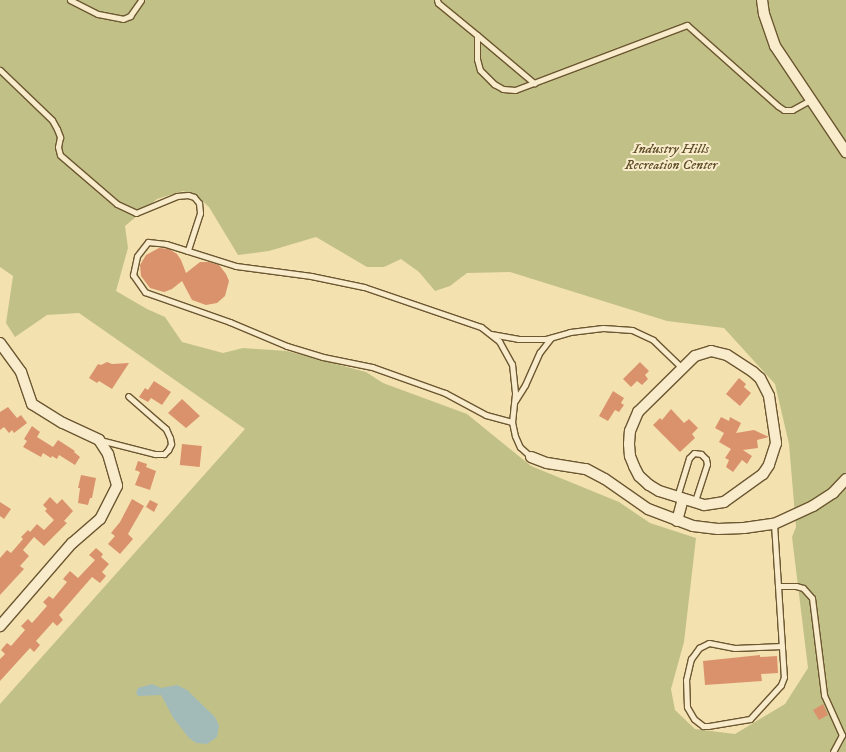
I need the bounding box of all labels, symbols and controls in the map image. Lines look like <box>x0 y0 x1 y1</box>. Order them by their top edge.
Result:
park label: Industry Hills Recreation Center <box>625 141 717 174</box>

